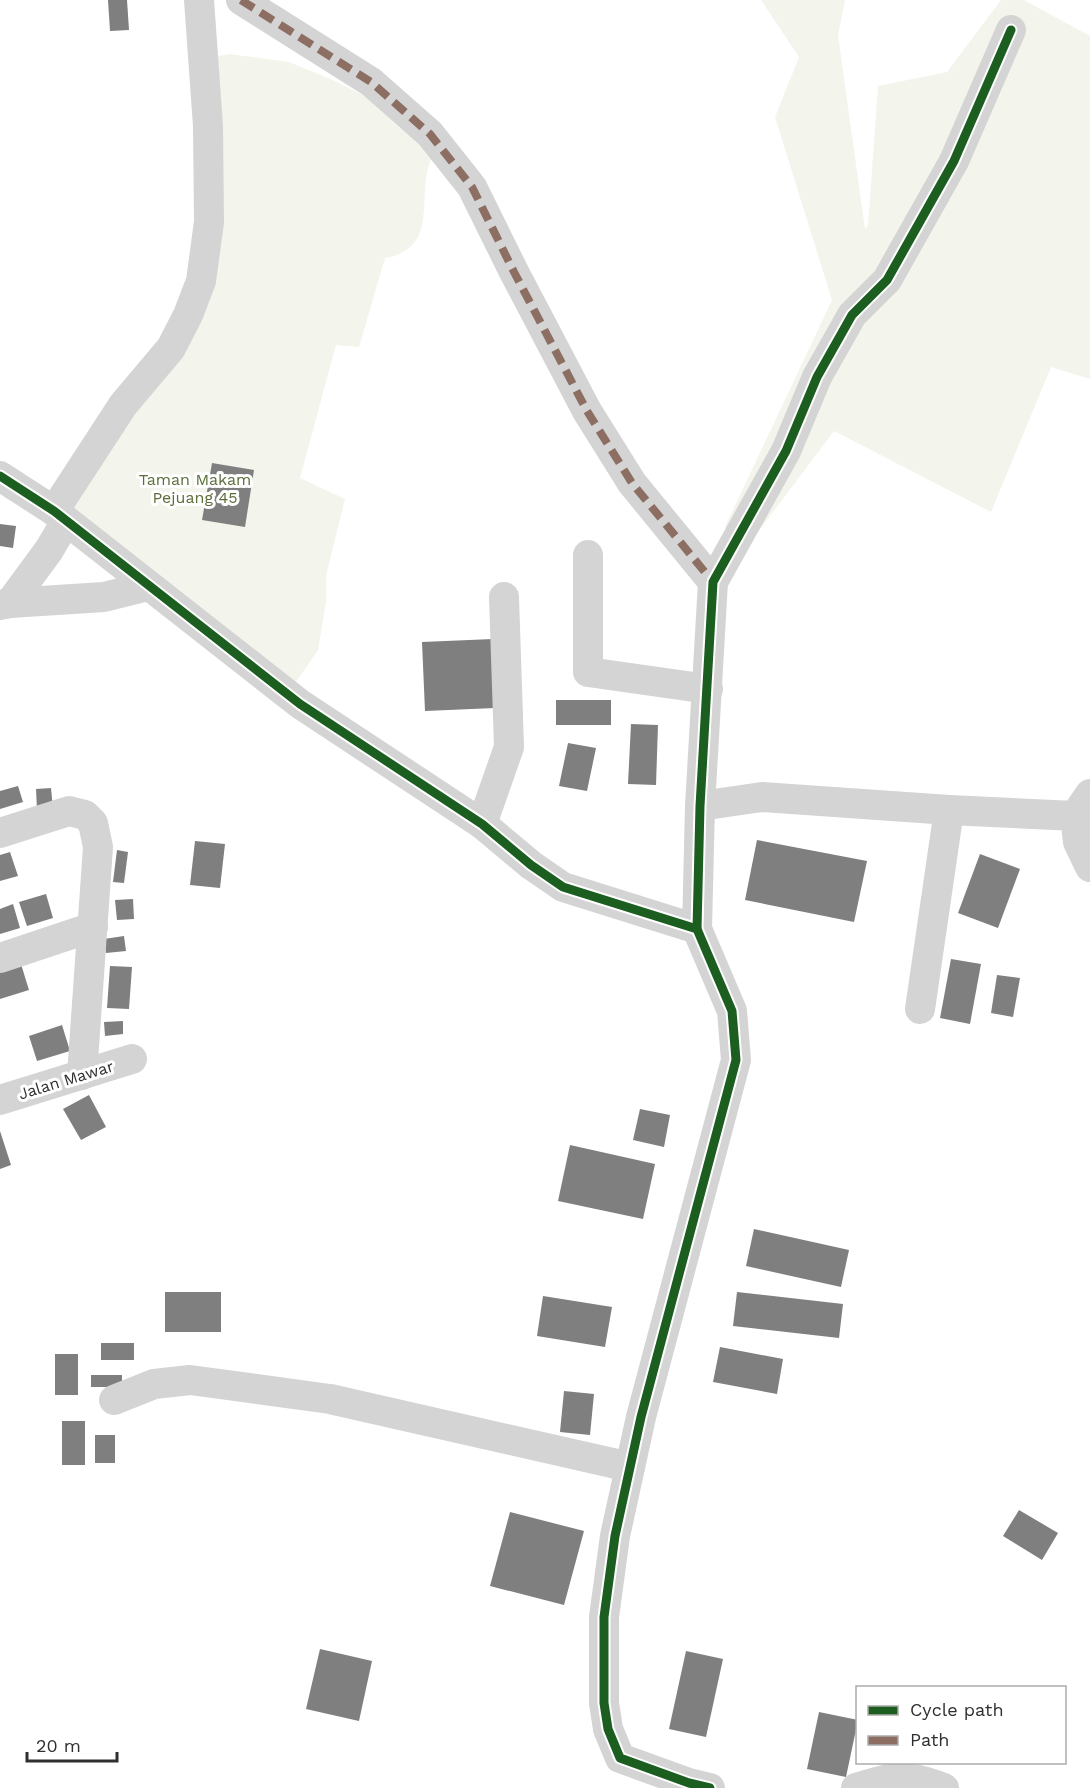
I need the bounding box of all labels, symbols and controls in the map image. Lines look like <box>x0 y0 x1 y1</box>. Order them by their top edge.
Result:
park label: Taman Makam Pejuang 45 <box>139 470 251 507</box>
street label: Jalan Mawar <box>16 1056 116 1103</box>
legend <box>856 1686 1066 1764</box>
text: Cycle path <box>910 1699 1004 1720</box>
scale bar <box>27 1725 117 1763</box>
text: Path <box>910 1729 950 1750</box>
text: 20 m <box>36 1735 81 1756</box>

